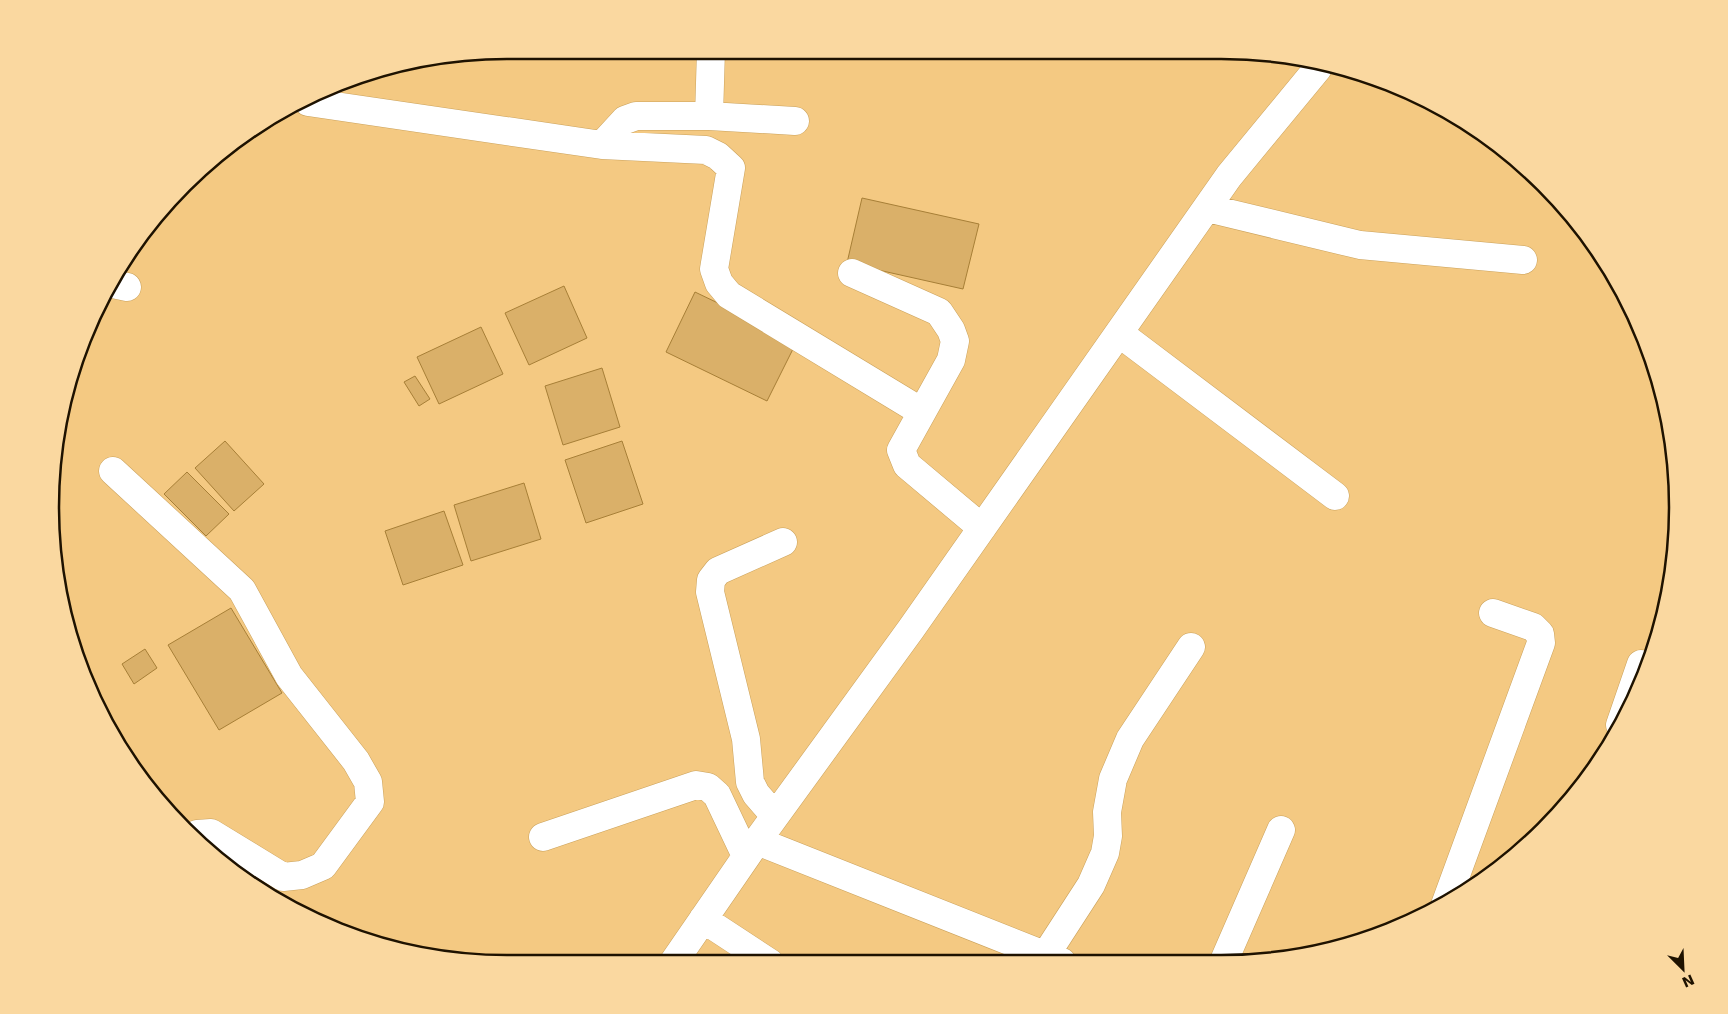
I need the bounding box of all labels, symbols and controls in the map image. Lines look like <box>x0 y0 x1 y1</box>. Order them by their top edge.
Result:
north arrow <box>1658 944 1708 994</box>
text: N <box>1680 971 1697 991</box>

